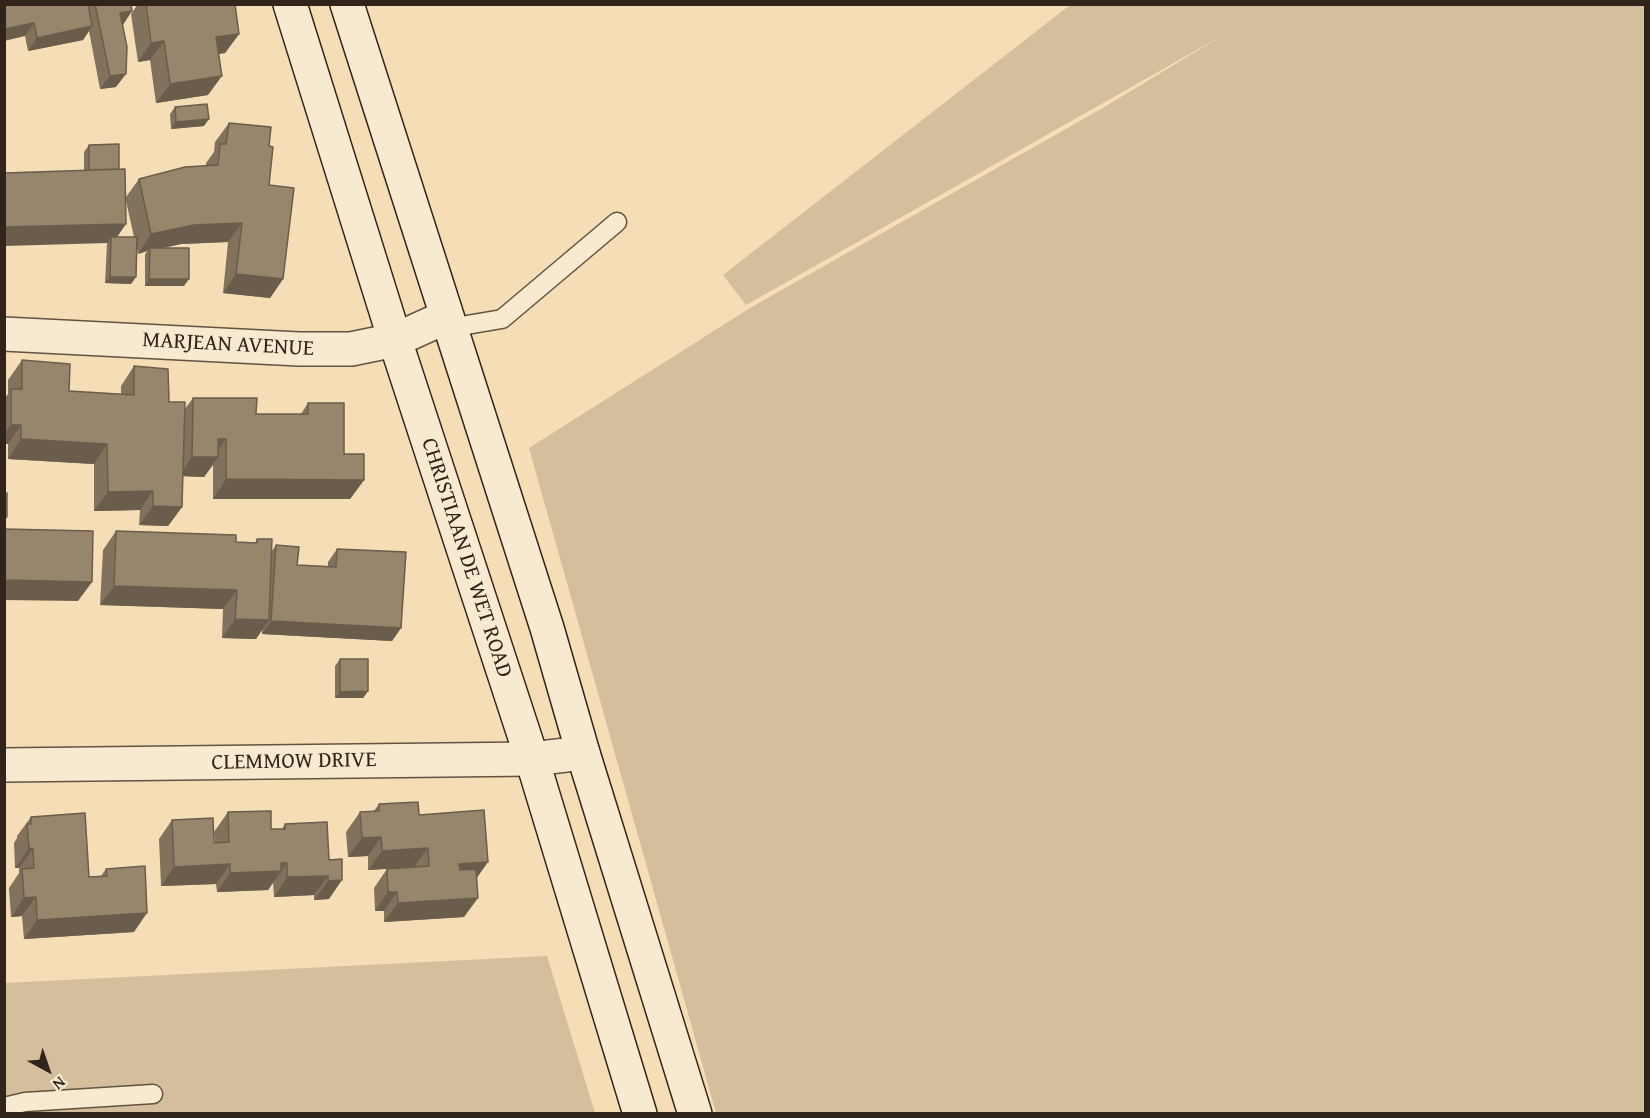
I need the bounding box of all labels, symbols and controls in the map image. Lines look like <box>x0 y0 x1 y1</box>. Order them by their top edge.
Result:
street label: MARJEAN AVENUE <box>142 327 314 363</box>
street label: CHRISTIAAN DE WET ROAD <box>415 435 517 681</box>
street label: CLEMMOW DRIVE <box>211 747 377 777</box>
north arrow <box>18 1040 78 1100</box>
text: N <box>48 1071 71 1096</box>

